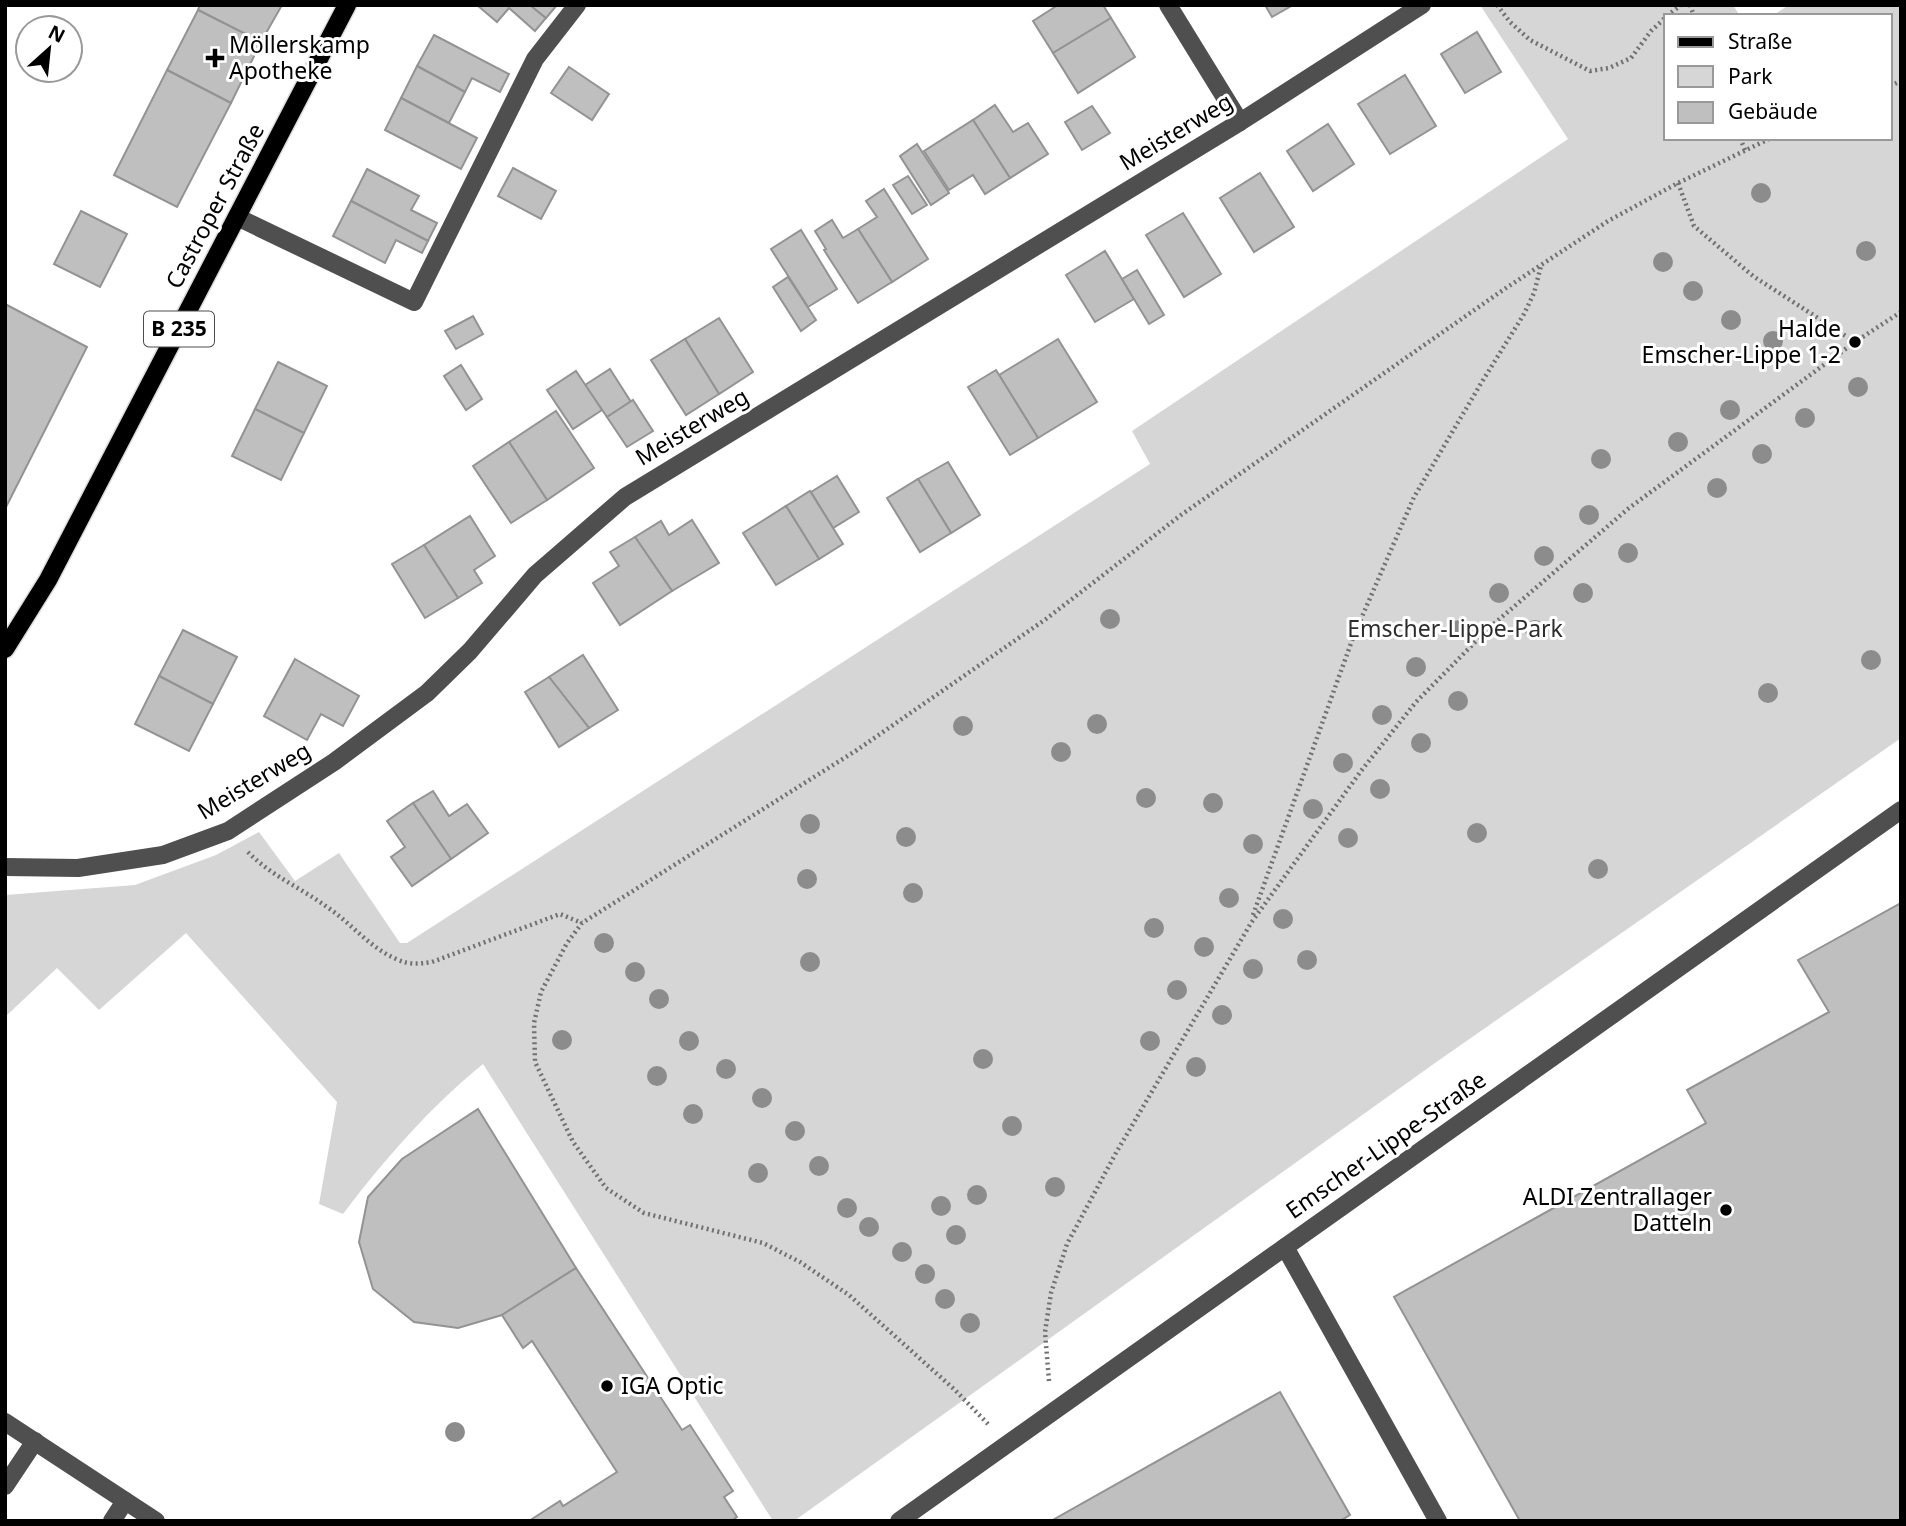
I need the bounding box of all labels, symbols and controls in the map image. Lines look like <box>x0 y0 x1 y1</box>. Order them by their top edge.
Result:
north arrow <box>14 14 84 84</box>
legend <box>1664 14 1892 140</box>
text: N <box>44 19 70 49</box>
text: Straße <box>1728 27 1792 55</box>
place label: Möllerskamp Apotheke <box>229 28 370 86</box>
marker: Möllerskamp Apotheke <box>207 50 223 66</box>
text: Park <box>1728 62 1773 90</box>
street label: Meisterweg <box>1113 85 1238 178</box>
text: Gebäude <box>1728 97 1818 125</box>
street label: Castroper Straße <box>157 117 271 294</box>
road number: B 235 <box>144 312 214 346</box>
place label: Halde Emscher-Lippe 1-2 <box>1642 312 1841 370</box>
marker: Halde Emscher-Lippe 1-2 <box>1847 334 1863 350</box>
street label: Meisterweg <box>629 380 754 473</box>
park label: Emscher-Lippe-Park <box>1347 612 1564 644</box>
street label: Meisterweg <box>191 734 316 827</box>
street label: Emscher-Lippe-Straße <box>1279 1063 1492 1225</box>
place label: ALDI Zentrallager Datteln <box>1523 1180 1712 1238</box>
marker: ALDI Zentrallager Datteln <box>1718 1202 1734 1218</box>
place label: IGA Optic <box>621 1369 724 1401</box>
marker: IGA Optic <box>599 1378 615 1394</box>

